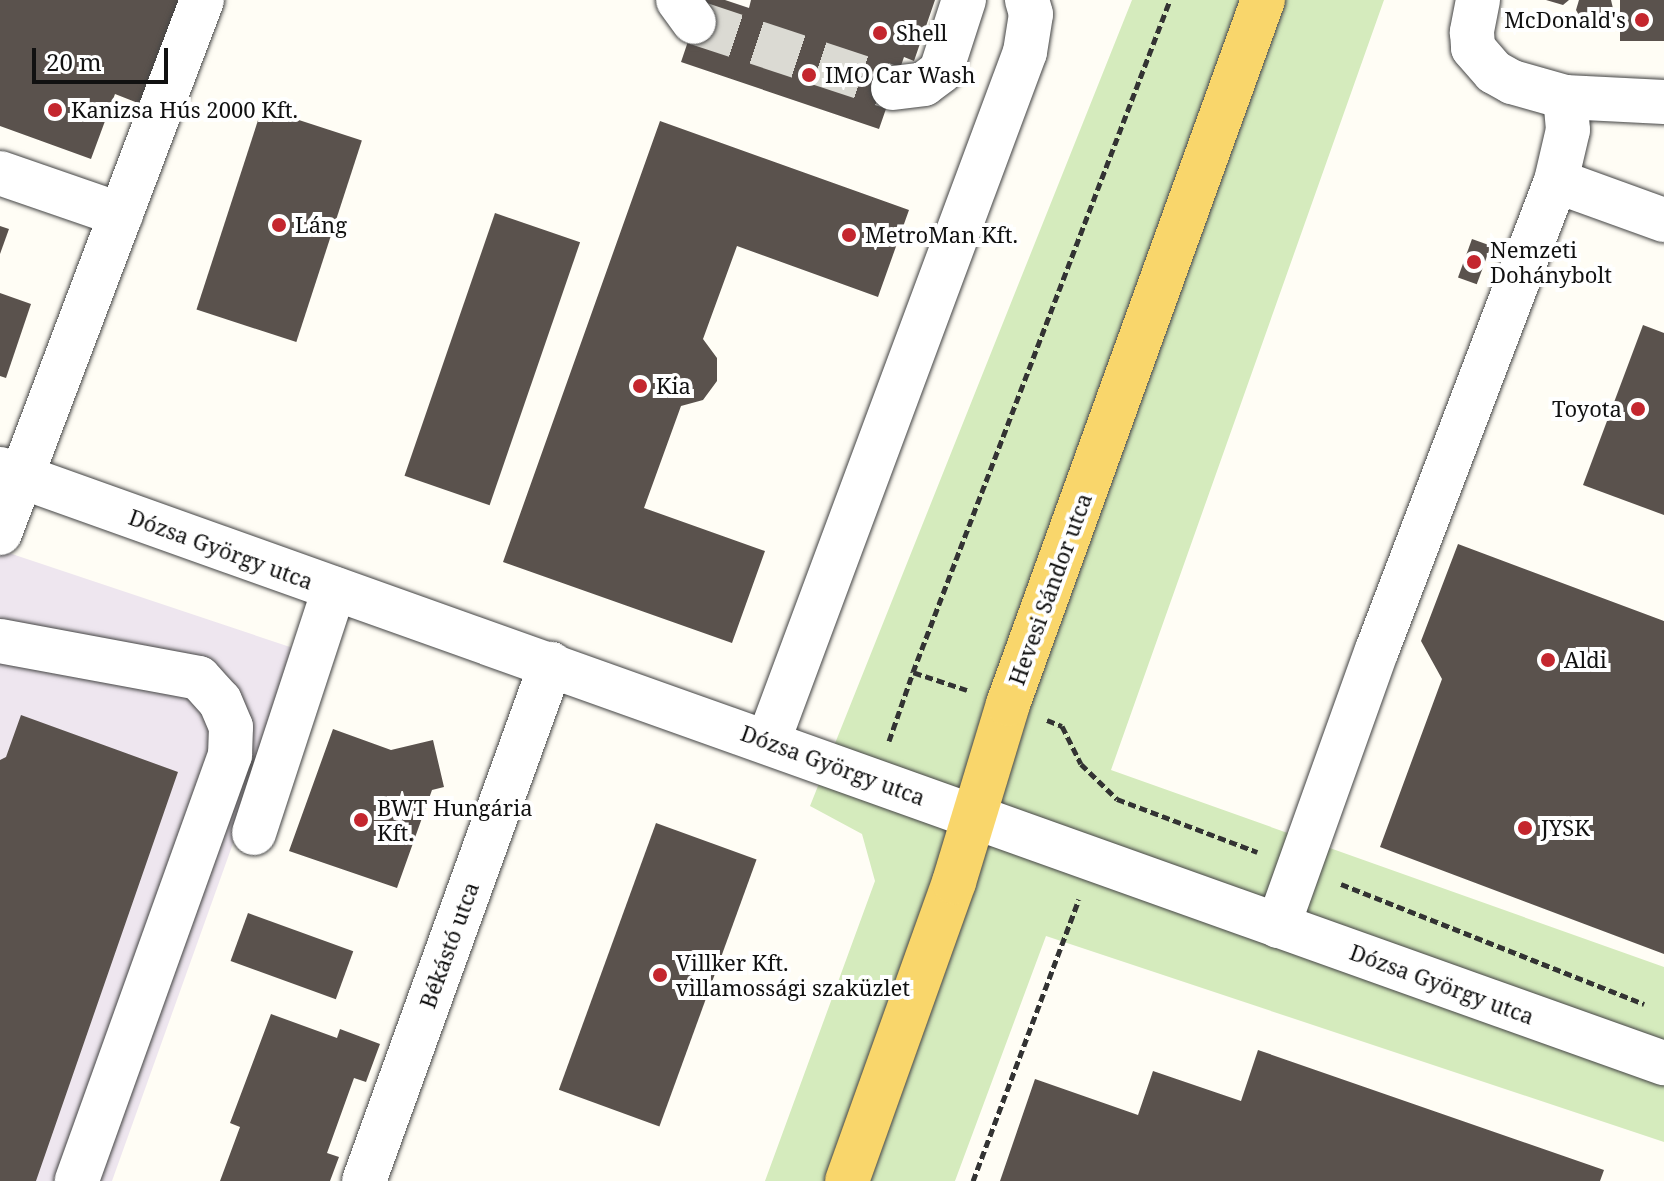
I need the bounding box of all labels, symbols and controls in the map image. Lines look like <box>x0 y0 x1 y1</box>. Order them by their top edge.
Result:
place label: McDonald's <box>1504 7 1626 33</box>
marker: McDonald's <box>1633 11 1651 29</box>
place label: Shell <box>896 20 947 46</box>
marker: Shell <box>871 24 889 42</box>
scale bar <box>36 32 172 82</box>
text: 20 m <box>46 45 102 78</box>
place label: IMO Car Wash <box>825 62 976 88</box>
marker: IMO Car Wash <box>800 66 818 84</box>
place label: Kanizsa Hús 2000 Kft. <box>71 97 298 123</box>
marker: Kanizsa Hús 2000 Kft. <box>46 101 64 119</box>
place label: Láng <box>295 212 347 238</box>
marker: Láng <box>270 216 288 234</box>
place label: MetroMan Kft. <box>865 222 1018 248</box>
marker: MetroMan Kft. <box>840 226 858 244</box>
place label: Nemzeti Dohánybolt <box>1490 236 1612 288</box>
marker: Nemzeti Dohánybolt <box>1465 253 1483 271</box>
place label: Kia <box>656 373 691 399</box>
marker: Kia <box>631 377 649 395</box>
place label: Toyota <box>1552 396 1622 422</box>
marker: Toyota <box>1629 400 1647 418</box>
street label: Hevesi Sándor utca <box>1003 490 1097 688</box>
street label: Dózsa György utca <box>125 503 317 595</box>
place label: Aldi <box>1564 647 1607 673</box>
marker: Aldi <box>1539 651 1557 669</box>
street label: Dózsa György utca <box>737 719 929 811</box>
place label: BWT Hungária Kft. <box>377 794 533 846</box>
marker: BWT Hungária Kft. <box>352 811 370 829</box>
place label: JYSK <box>1541 815 1590 841</box>
marker: JYSK <box>1516 819 1534 837</box>
street label: Békástó utca <box>414 878 484 1012</box>
street label: Dózsa György utca <box>1346 938 1538 1030</box>
place label: Villker Kft. villamossági szaküzlet <box>676 949 910 1000</box>
marker: Villker Kft. villamossági szaküzlet <box>651 966 669 984</box>

